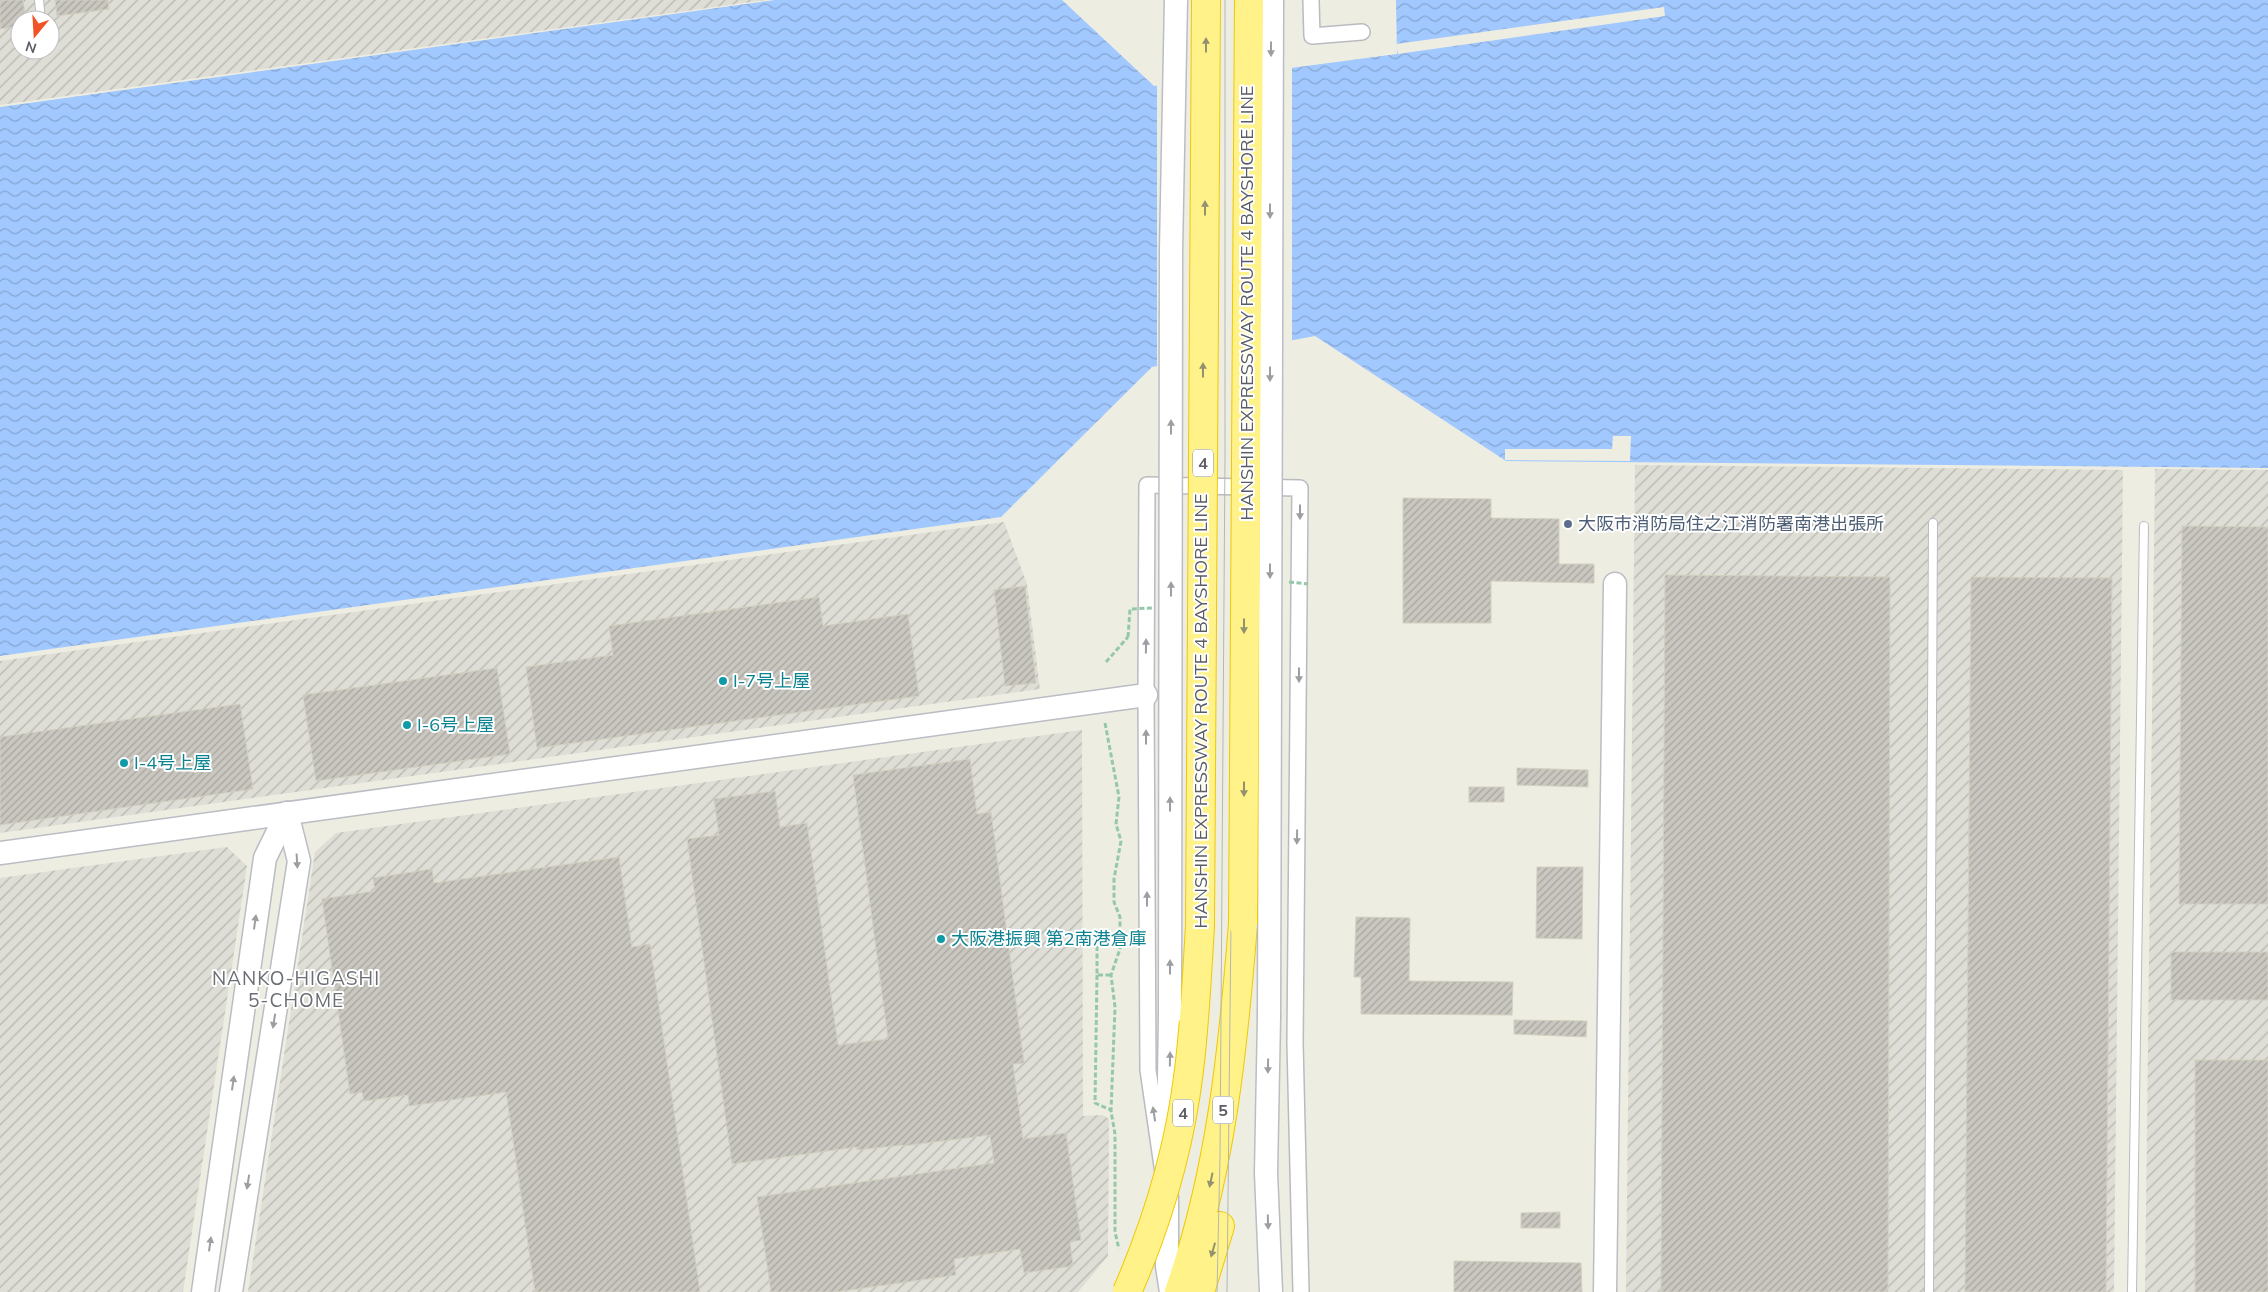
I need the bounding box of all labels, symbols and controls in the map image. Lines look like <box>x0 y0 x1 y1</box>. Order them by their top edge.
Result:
north arrow <box>10 10 60 60</box>
text: N <box>23 37 39 58</box>
one-way arrow <box>1202 37 1210 53</box>
one-way arrow <box>1267 41 1275 57</box>
street label: HANSHIN EXPRESSWAY ROUTE 4 BAYSHORE LINE <box>1235 86 1258 520</box>
one-way arrow <box>1201 199 1209 215</box>
one-way arrow <box>1266 203 1274 219</box>
one-way arrow <box>1199 362 1207 378</box>
one-way arrow <box>1266 366 1274 382</box>
one-way arrow <box>1167 418 1175 434</box>
road number: 4 <box>1193 449 1213 476</box>
street label: HANSHIN EXPRESSWAY ROUTE 4 BAYSHORE LINE <box>1189 494 1212 928</box>
one-way arrow <box>1296 505 1304 521</box>
place label: 大阪市消防局住之江消防署南港出張所 <box>1578 512 1884 535</box>
marker: 大阪市消防局住之江消防署南港出張所 <box>1562 518 1574 530</box>
one-way arrow <box>1266 563 1274 579</box>
one-way arrow <box>1167 581 1175 597</box>
one-way arrow <box>1240 618 1248 634</box>
one-way arrow <box>1142 638 1150 654</box>
one-way arrow <box>1295 667 1303 683</box>
place label: I-7号上屋 <box>733 669 810 692</box>
marker: I-7号上屋 <box>717 675 729 687</box>
place label: I-6号上屋 <box>417 713 494 736</box>
marker: I-6号上屋 <box>401 719 413 731</box>
one-way arrow <box>1142 729 1150 745</box>
place label: I-4号上屋 <box>134 751 211 774</box>
marker: I-4号上屋 <box>118 757 130 769</box>
one-way arrow <box>1239 781 1247 797</box>
one-way arrow <box>1166 796 1174 812</box>
one-way arrow <box>1293 830 1301 846</box>
one-way arrow <box>293 853 301 869</box>
one-way arrow <box>1143 891 1151 907</box>
one-way arrow <box>252 914 260 930</box>
place label: 大阪港振興 第2南港倉庫 <box>951 927 1147 950</box>
marker: 大阪港振興 第2南港倉庫 <box>935 933 947 945</box>
one-way arrow <box>1166 958 1174 974</box>
district label: NANKO-HIGASHI 5-CHOME <box>212 966 380 1012</box>
one-way arrow <box>269 1014 277 1030</box>
one-way arrow <box>1166 1051 1174 1067</box>
one-way arrow <box>1264 1058 1272 1074</box>
one-way arrow <box>229 1075 237 1091</box>
road number: 5 <box>1213 1096 1233 1124</box>
road number: 4 <box>1173 1100 1193 1126</box>
one-way arrow <box>1150 1105 1158 1121</box>
one-way arrow <box>1207 1173 1215 1188</box>
one-way arrow <box>244 1174 252 1190</box>
one-way arrow <box>1264 1214 1272 1230</box>
one-way arrow <box>206 1235 214 1251</box>
one-way arrow <box>1209 1242 1217 1257</box>

